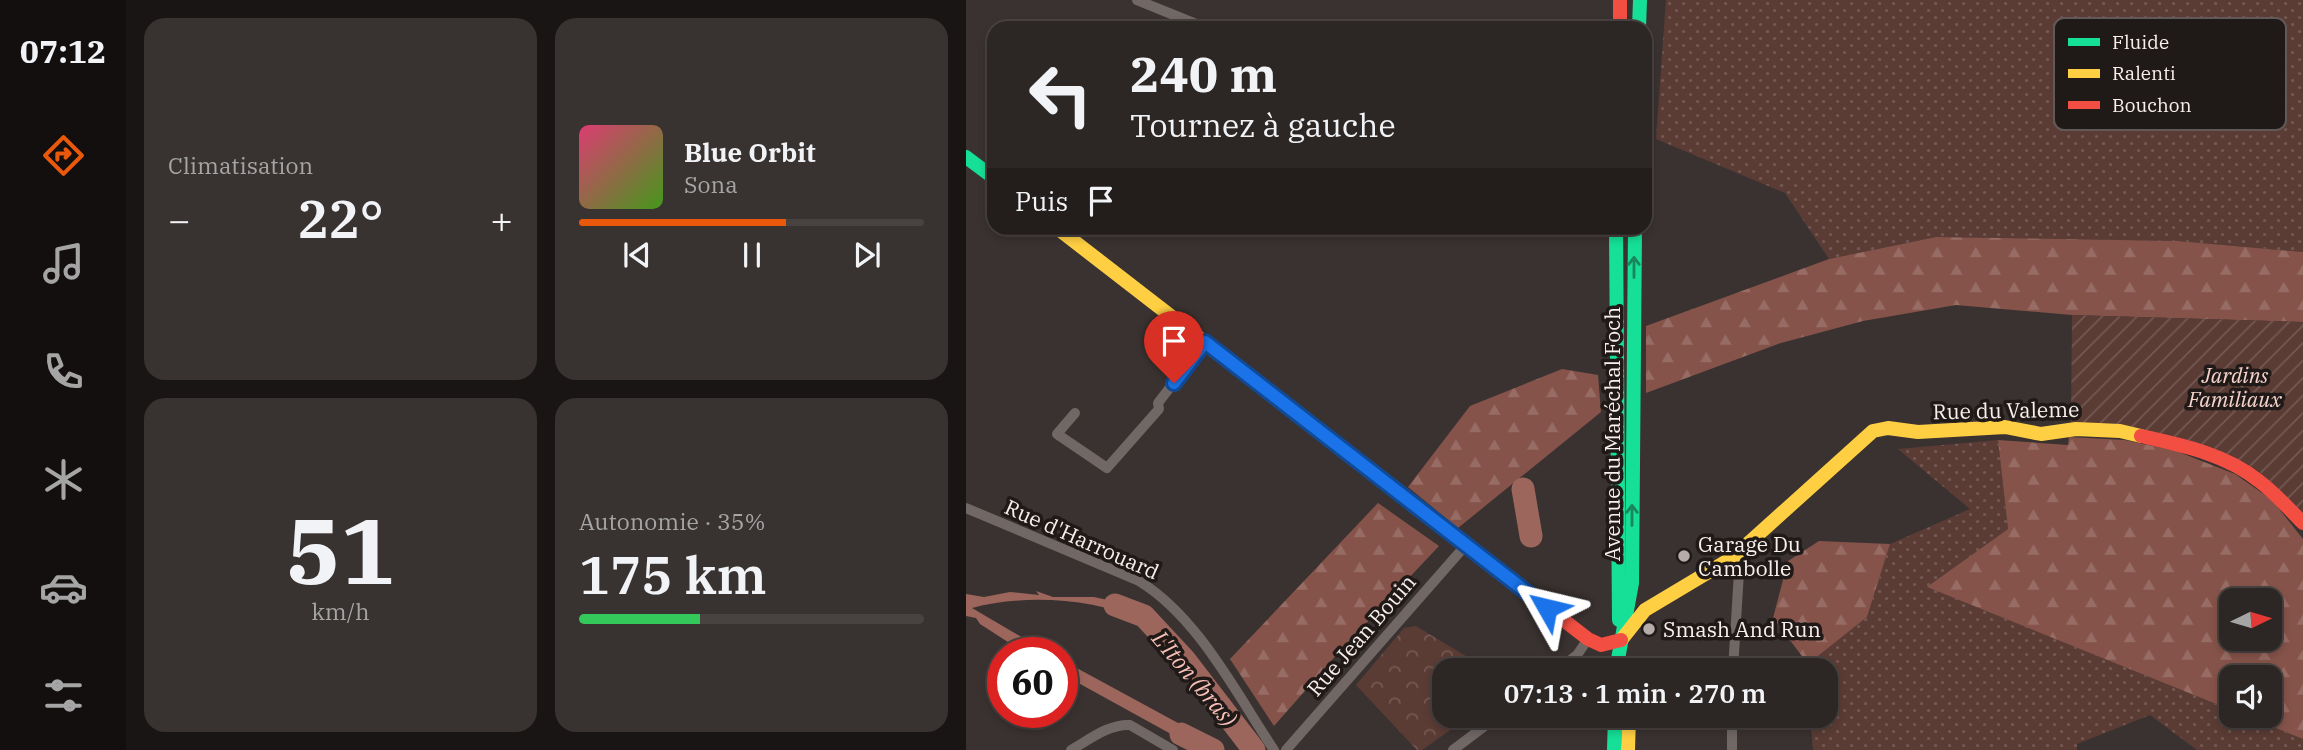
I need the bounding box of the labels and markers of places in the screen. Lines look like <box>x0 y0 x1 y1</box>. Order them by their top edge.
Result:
pin <box>1144 311 1204 383</box>
place label: Garage Du Cambolle <box>1698 530 1801 582</box>
marker: Garage Du Cambolle <box>1676 548 1692 564</box>
place label: Smash And Run <box>1663 615 1821 643</box>
marker: Smash And Run <box>1641 621 1657 637</box>

